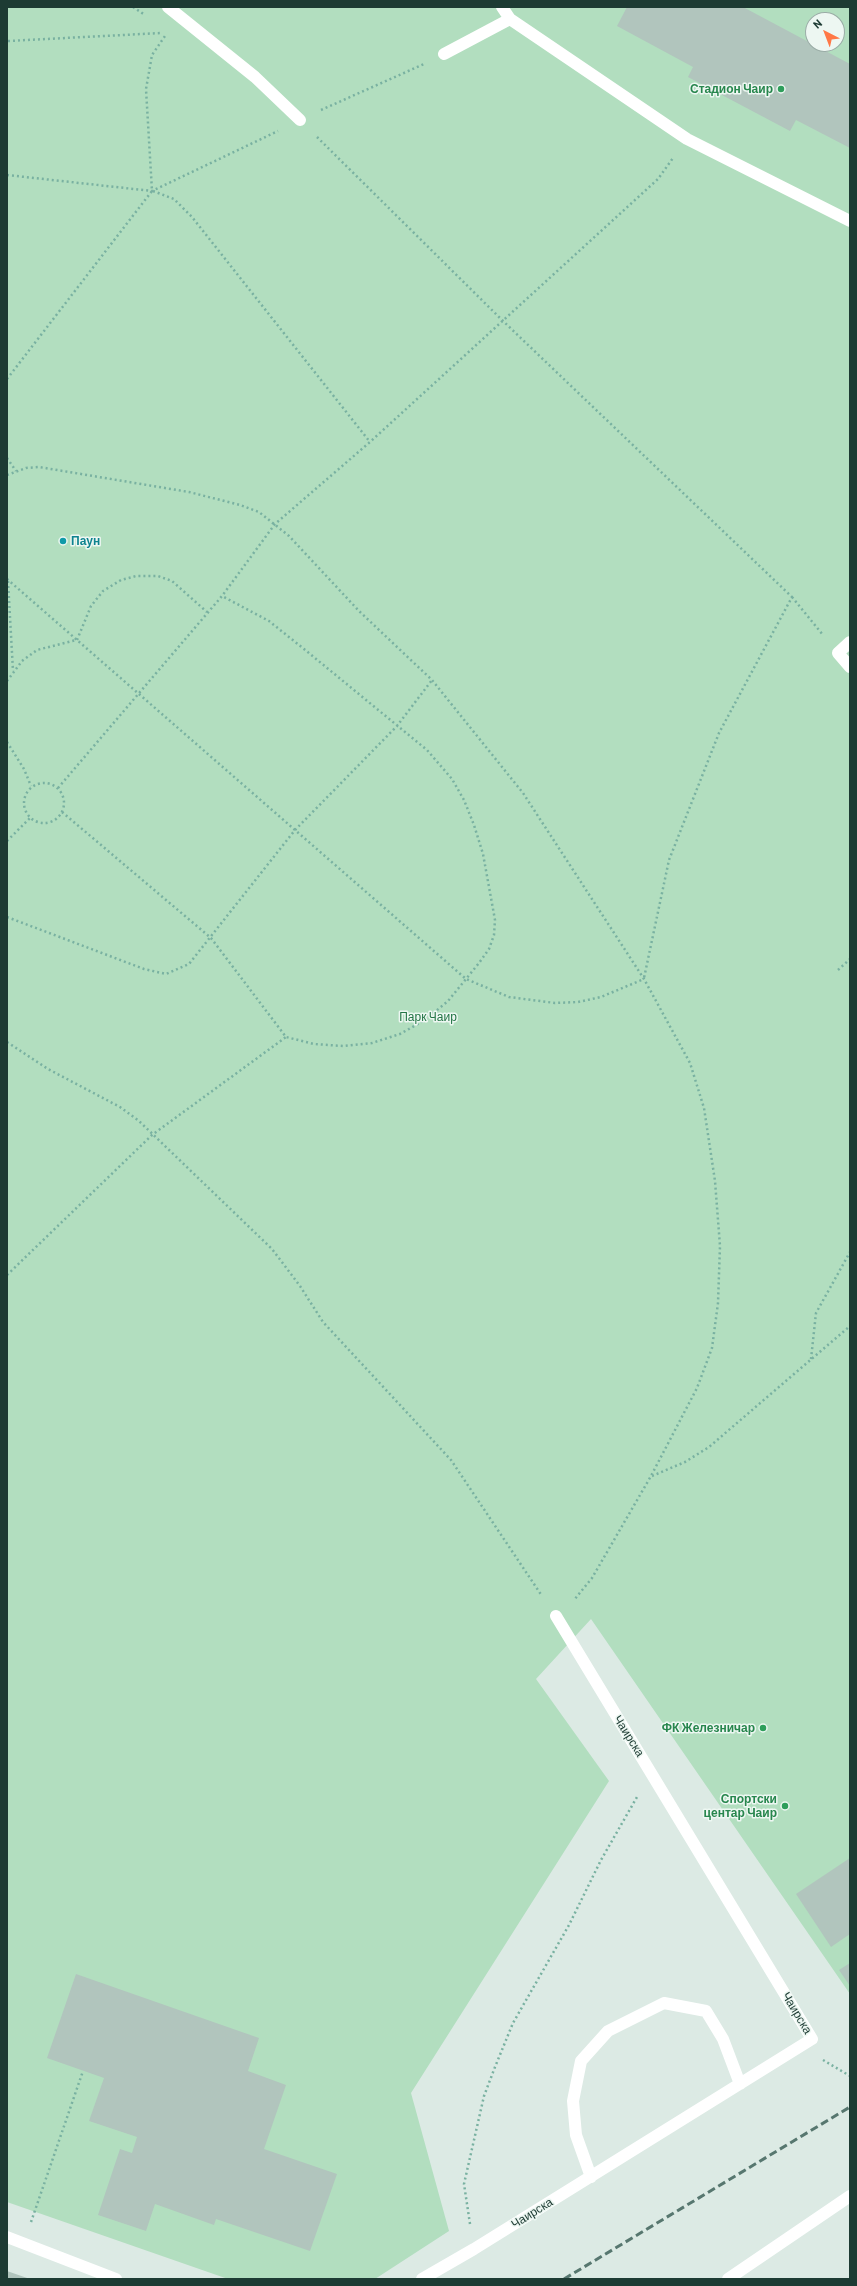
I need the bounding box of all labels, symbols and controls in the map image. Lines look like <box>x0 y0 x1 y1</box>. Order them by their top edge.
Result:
north arrow <box>805 12 845 52</box>
text: N <box>810 16 824 31</box>
place label: Стадион Чаир <box>690 82 773 96</box>
marker: Стадион Чаир <box>776 84 786 94</box>
place label: Паун <box>71 534 100 548</box>
marker: Паун <box>58 536 68 546</box>
park label: Парк Чаир <box>399 1010 457 1024</box>
street label: Чаирска <box>611 1713 647 1759</box>
place label: ФК Железничар <box>662 1721 755 1735</box>
marker: ФК Железничар <box>758 1723 768 1733</box>
place label: Спортски центар Чаир <box>704 1792 777 1820</box>
marker: Спортски центар Чаир <box>780 1801 790 1811</box>
street label: Чаирска <box>779 1989 815 2037</box>
street label: Чаирска <box>509 2195 555 2231</box>

